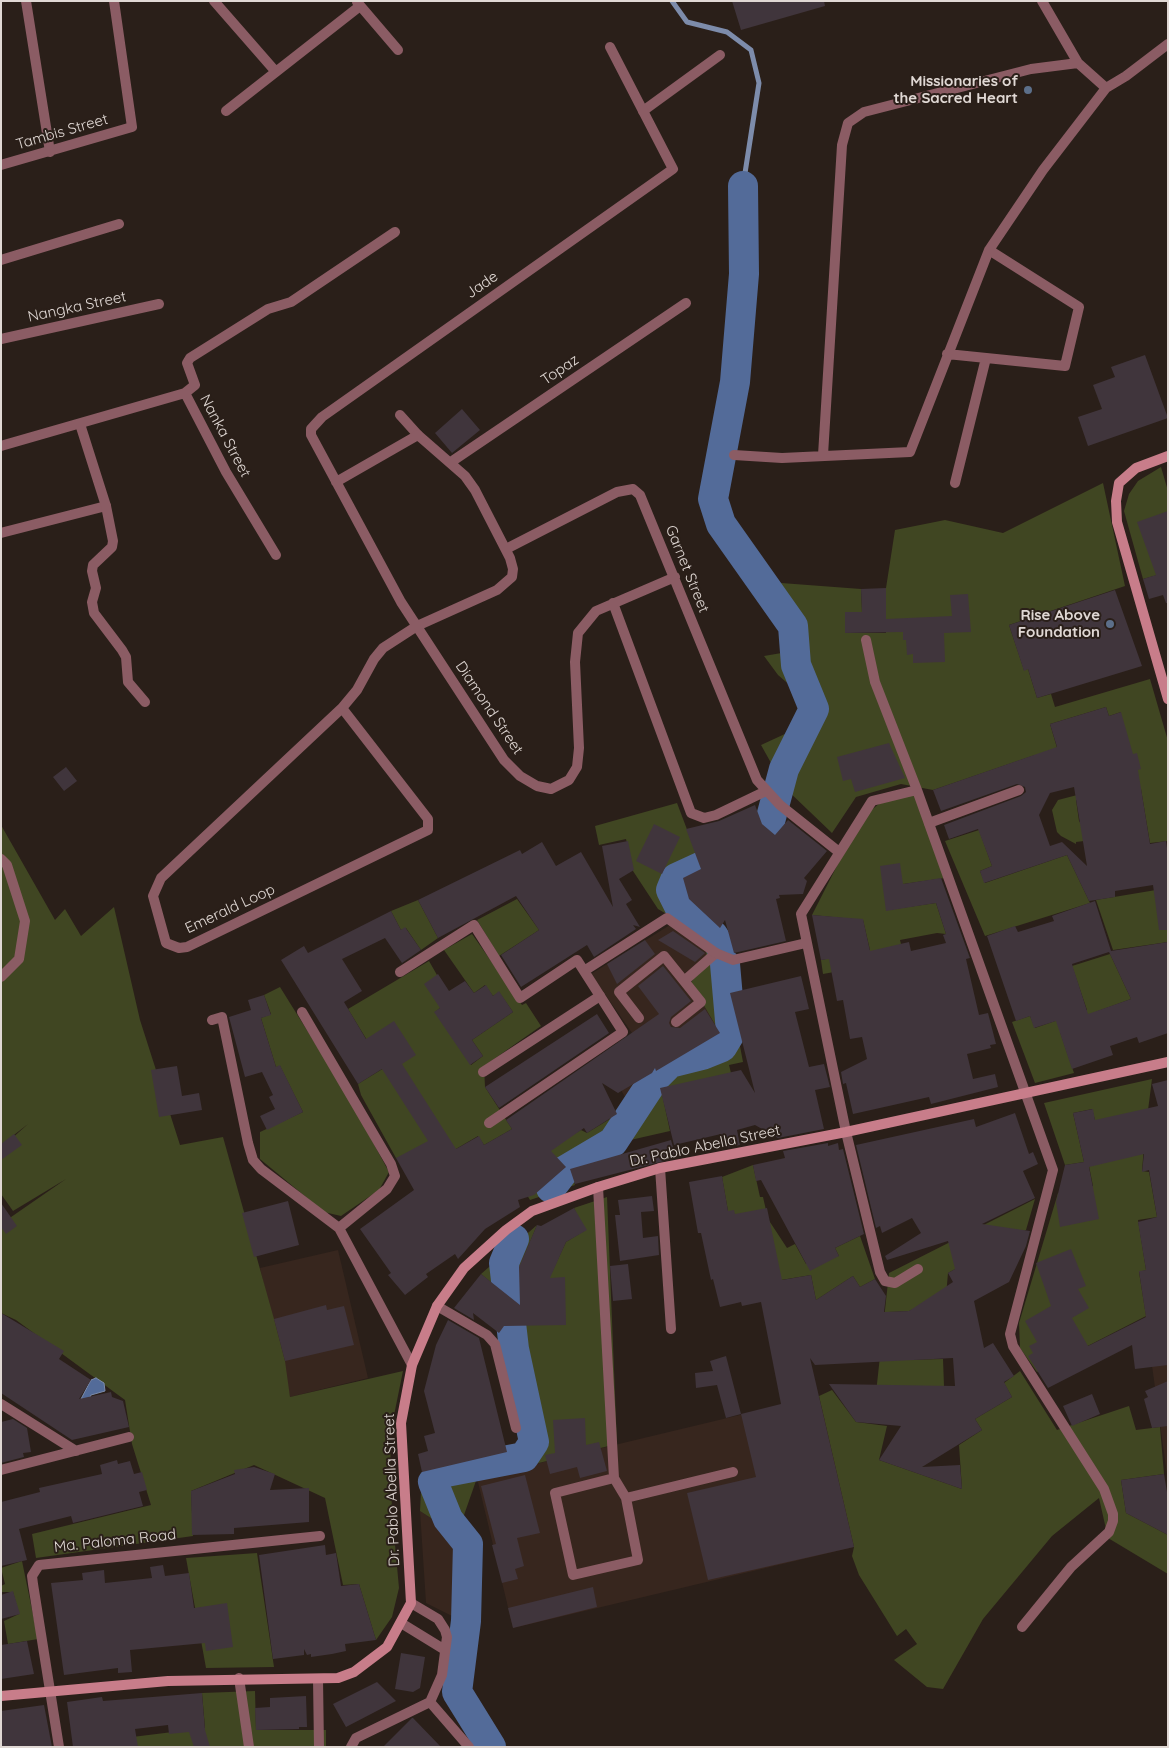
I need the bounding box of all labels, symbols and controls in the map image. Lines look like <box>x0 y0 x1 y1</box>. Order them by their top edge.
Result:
place label: Missionaries of the Sacred Heart <box>893 72 1018 107</box>
marker: Missionaries of the Sacred Heart <box>1022 84 1034 96</box>
street label: Tambis Street <box>14 110 110 154</box>
street label: Jade <box>462 268 502 302</box>
street label: Nangka Street <box>26 288 128 326</box>
street label: Topaz <box>538 351 582 389</box>
street label: Nanka Street <box>196 392 254 480</box>
street label: Garnet Street <box>661 523 713 615</box>
place label: Rise Above Foundation <box>1018 606 1100 641</box>
marker: Rise Above Foundation <box>1104 618 1116 630</box>
street label: Diamond Street <box>451 658 527 758</box>
street label: Emerald Loop <box>182 880 278 938</box>
street label: Dr. Pablo Abella Street <box>628 1121 782 1171</box>
street label: Dr. Pablo Abella Street <box>380 1413 404 1567</box>
street label: Ma. Paloma Road <box>53 1526 177 1556</box>

